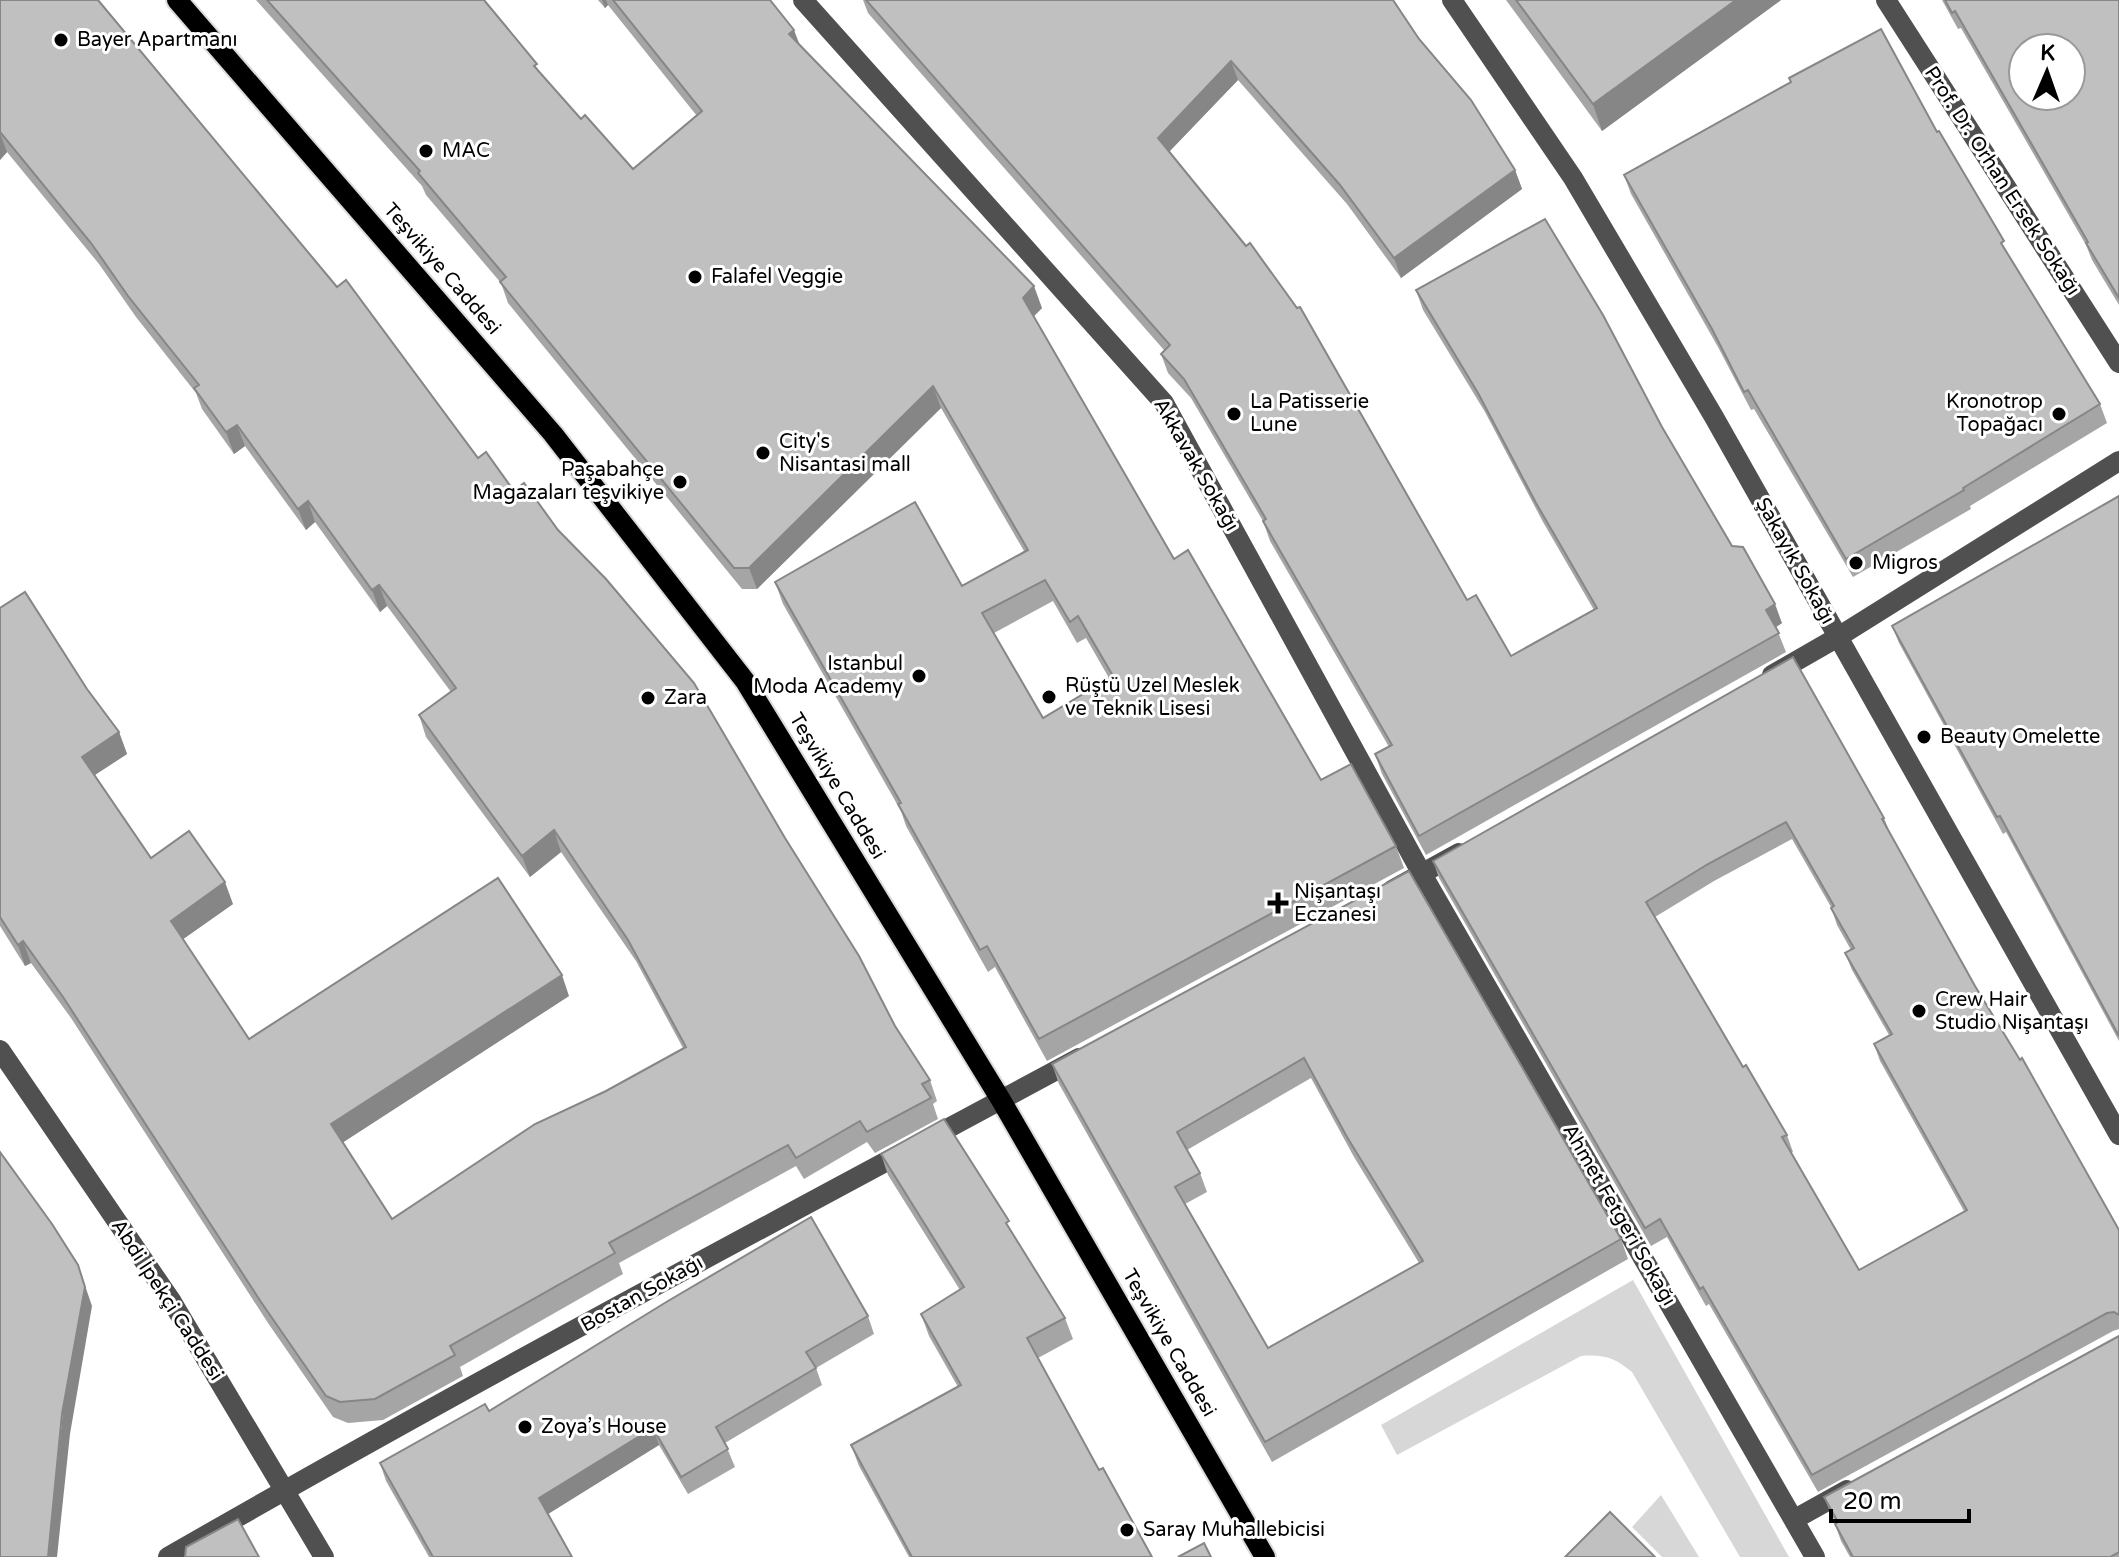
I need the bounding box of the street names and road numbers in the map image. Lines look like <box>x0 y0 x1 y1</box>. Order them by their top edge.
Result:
street label: Prof. Dr. Orhan Ersek Sokağı <box>1919 62 2085 300</box>
street label: Teşvikiye Caddesi <box>378 198 506 340</box>
street label: Akkavak Sokağı <box>1148 394 1244 536</box>
street label: Şakayık Sokağı <box>1750 493 1840 629</box>
street label: Teşvikiye Caddesi <box>784 708 890 864</box>
street label: Ahmet Fetgeri Sokağı <box>1557 1120 1681 1310</box>
street label: Abdi İpekçi Caddesi <box>106 1215 228 1385</box>
street label: Bostan Sokağı <box>577 1251 707 1337</box>
street label: Teşvikiye Caddesi <box>1117 1265 1221 1421</box>

